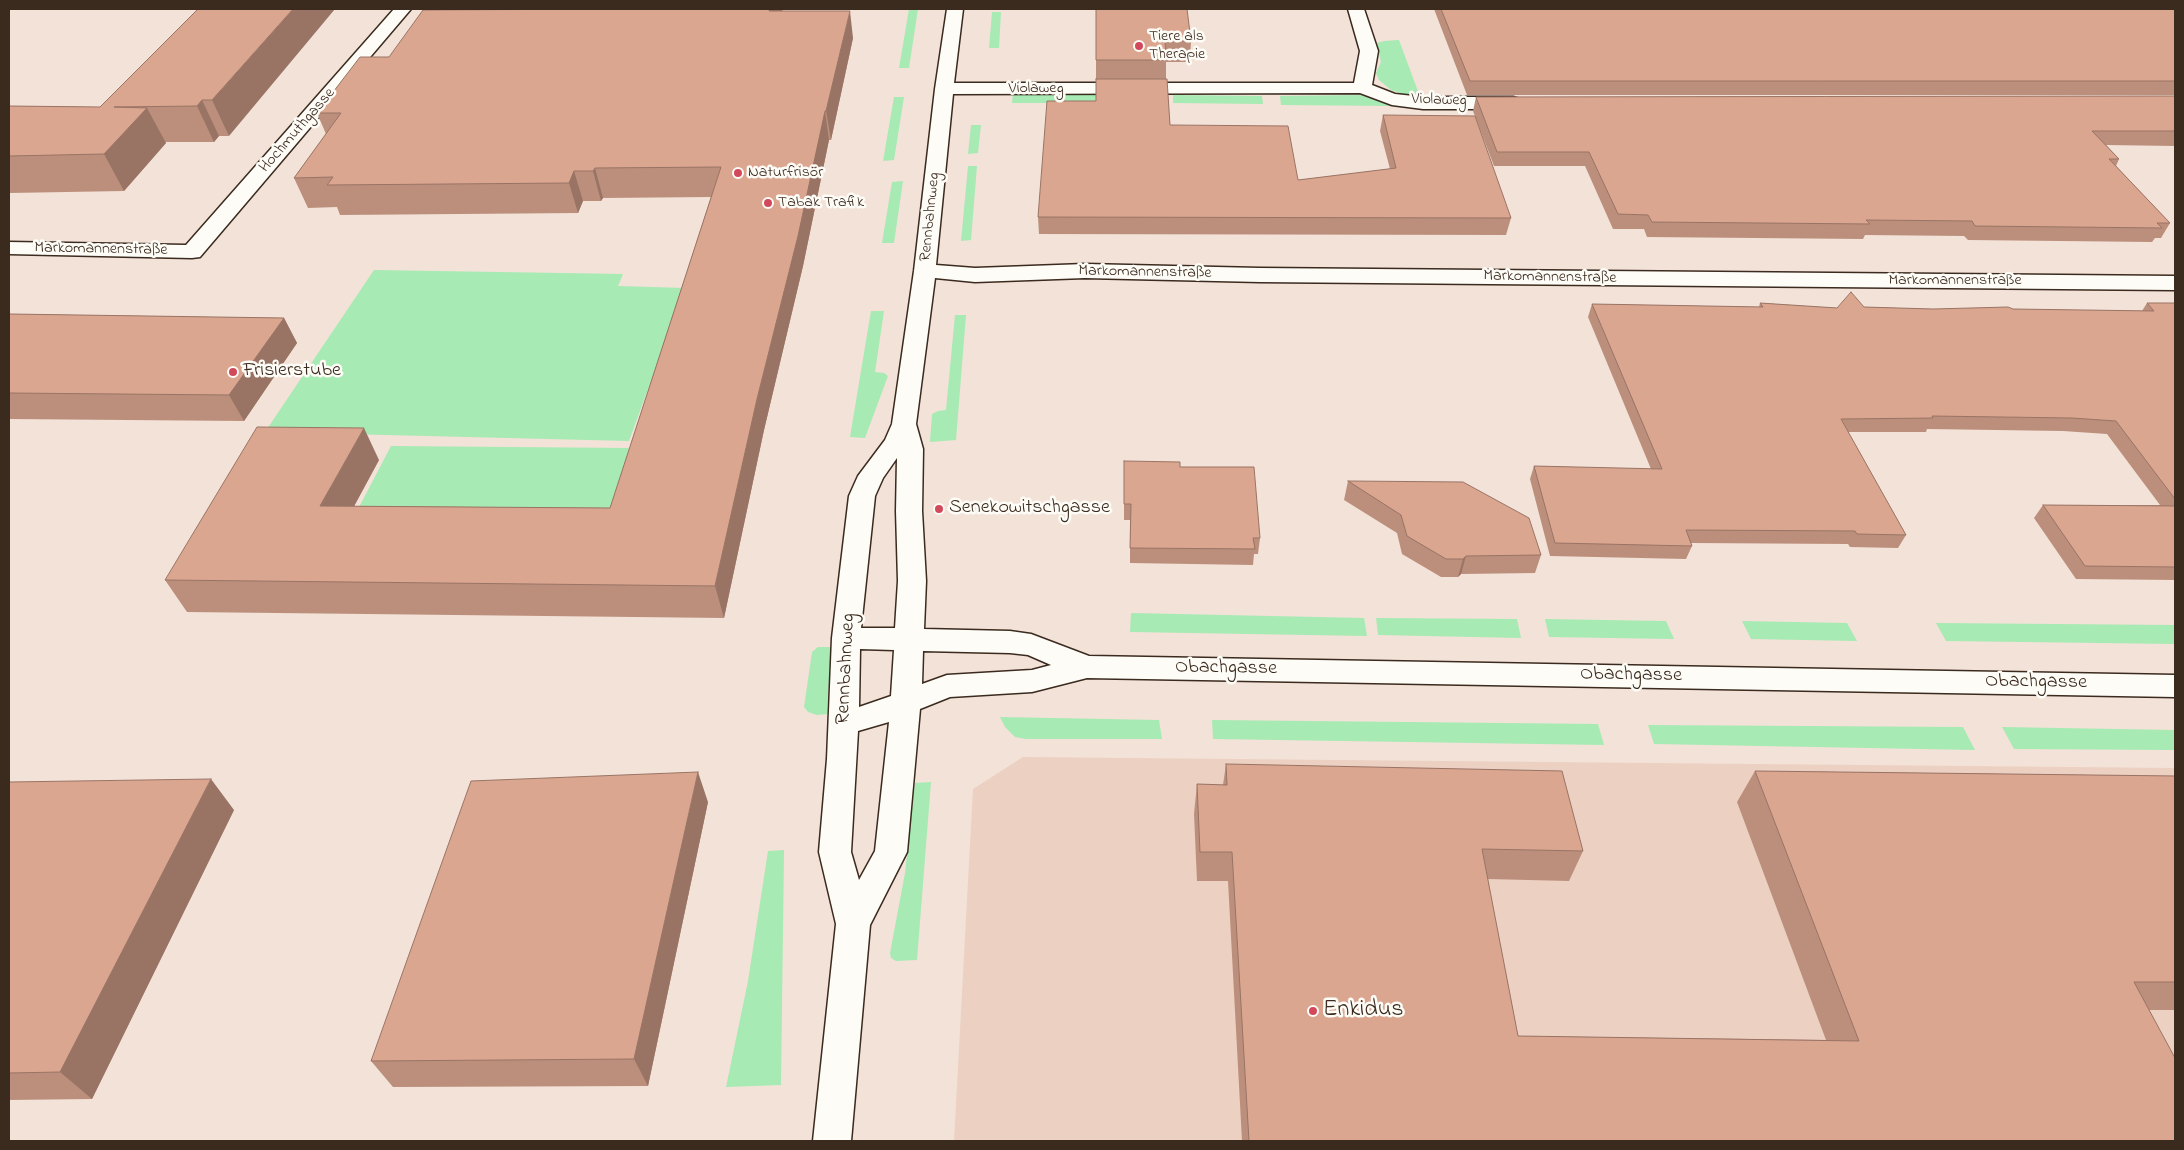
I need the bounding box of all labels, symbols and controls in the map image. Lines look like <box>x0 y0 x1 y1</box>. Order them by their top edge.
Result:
place label: Tiere als Therapie <box>1149 27 1205 65</box>
marker: Tiere als Therapie <box>1133 40 1145 52</box>
street label: Violaweg <box>1008 79 1064 99</box>
street label: Hochmuthgasse <box>256 85 340 177</box>
street label: Violaweg <box>1411 90 1467 112</box>
place label: Naturfrisör <box>748 163 823 183</box>
marker: Naturfrisör <box>732 167 744 179</box>
street label: Rennbahnweg <box>917 172 945 262</box>
place label: Tabak Trafik <box>778 193 864 213</box>
marker: Tabak Trafik <box>762 197 774 209</box>
street label: Markomannenstraße <box>34 239 168 261</box>
street label: Markomannenstraße <box>1078 262 1212 284</box>
street label: Markomannenstraße <box>1483 267 1617 289</box>
street label: Markomannenstraße <box>1888 271 2022 291</box>
place label: Frisierstube <box>243 360 341 384</box>
marker: Frisierstube <box>227 366 239 378</box>
place label: Senekowitschgasse <box>949 497 1110 521</box>
marker: Senekowitschgasse <box>933 503 945 515</box>
street label: Rennbahnweg <box>832 613 862 725</box>
street label: Obachgasse <box>1175 656 1277 682</box>
street label: Obachgasse <box>1580 663 1682 689</box>
street label: Obachgasse <box>1985 670 2087 696</box>
place label: Enkidus <box>1323 997 1404 1025</box>
marker: Enkidus <box>1307 1005 1319 1017</box>

